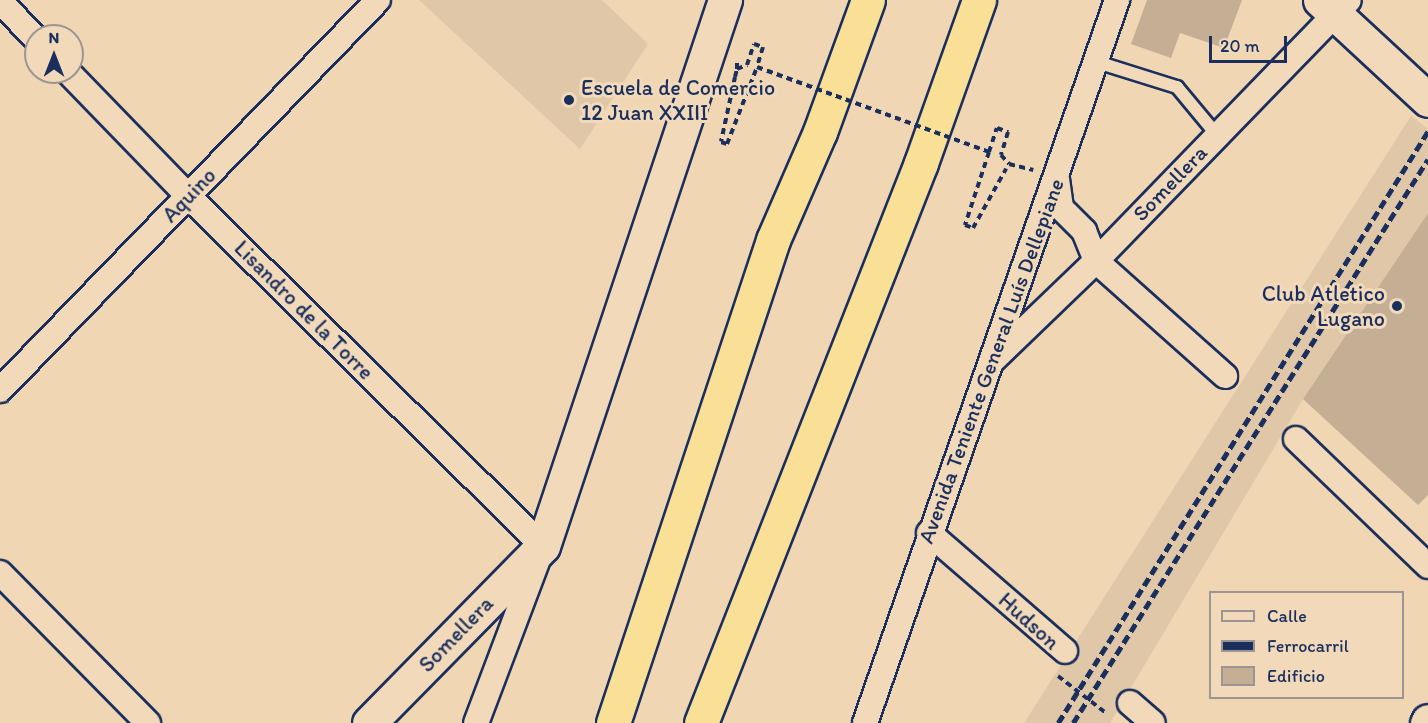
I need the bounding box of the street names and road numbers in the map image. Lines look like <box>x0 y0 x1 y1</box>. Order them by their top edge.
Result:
street label: Somellera <box>1127 139 1213 227</box>
street label: Aquino <box>157 162 221 228</box>
street label: Avenida Teniente General Luís Dellepiane <box>912 174 1070 548</box>
street label: Lisandro de la Torre <box>229 235 379 385</box>
street label: Hudson <box>993 587 1065 655</box>
street label: Somellera <box>413 590 499 678</box>

